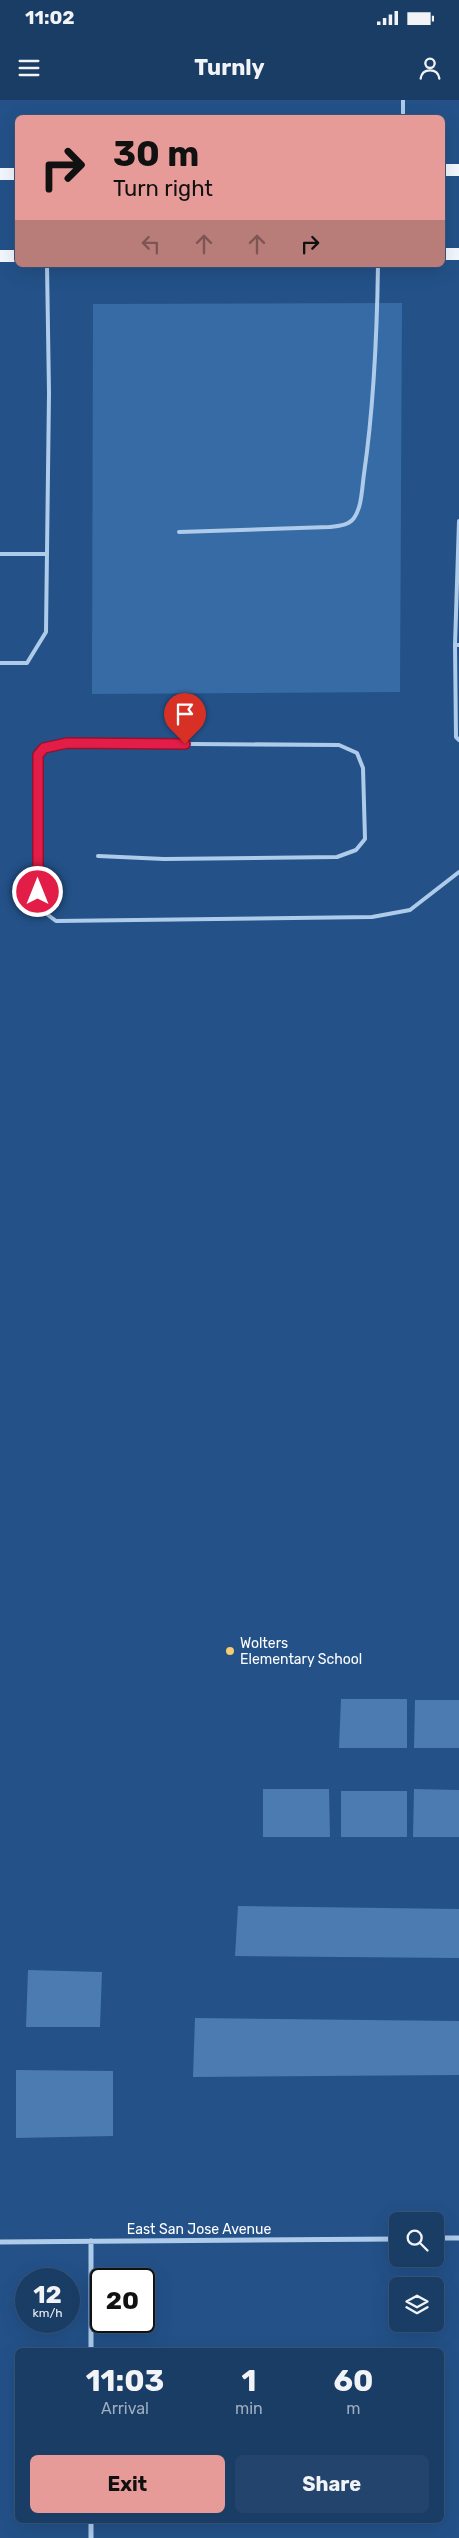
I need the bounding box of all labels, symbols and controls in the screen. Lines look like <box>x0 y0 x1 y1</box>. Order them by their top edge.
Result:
text: 11:02 <box>25 6 75 29</box>
icon: menu <box>15 54 43 82</box>
text: Turnly <box>194 54 265 81</box>
icon: person <box>416 54 444 82</box>
text: 30 m <box>113 133 199 175</box>
icon: right <box>30 135 95 200</box>
text: Turn right <box>113 175 213 202</box>
icon: left <box>137 230 165 258</box>
icon: ahead <box>190 230 218 258</box>
icon: ahead <box>243 230 271 258</box>
icon: right <box>296 230 324 258</box>
pin <box>164 693 206 744</box>
icon: arrive <box>171 700 199 728</box>
position arrow <box>11 865 63 917</box>
place label: Wolters Elementary School <box>240 1635 362 1668</box>
marker: Wolters Elementary School <box>224 1645 236 1657</box>
map controls <box>389 2212 444 2332</box>
button: search <box>389 2212 444 2267</box>
street label: East San Jose Avenue <box>127 2221 271 2238</box>
speed limit sign: 20 <box>90 2268 155 2333</box>
button: layers <box>389 2277 444 2332</box>
text: 12 <box>33 2280 62 2309</box>
text: km/h <box>33 2306 62 2320</box>
text: 11:03 <box>86 2363 164 2399</box>
text: 1 <box>241 2363 256 2399</box>
text: 60 <box>333 2363 373 2399</box>
text: Arrival <box>101 2399 149 2418</box>
text: min <box>235 2399 263 2418</box>
text: m <box>346 2399 361 2418</box>
button: Exit <box>30 2455 225 2513</box>
button: Share <box>235 2455 429 2513</box>

